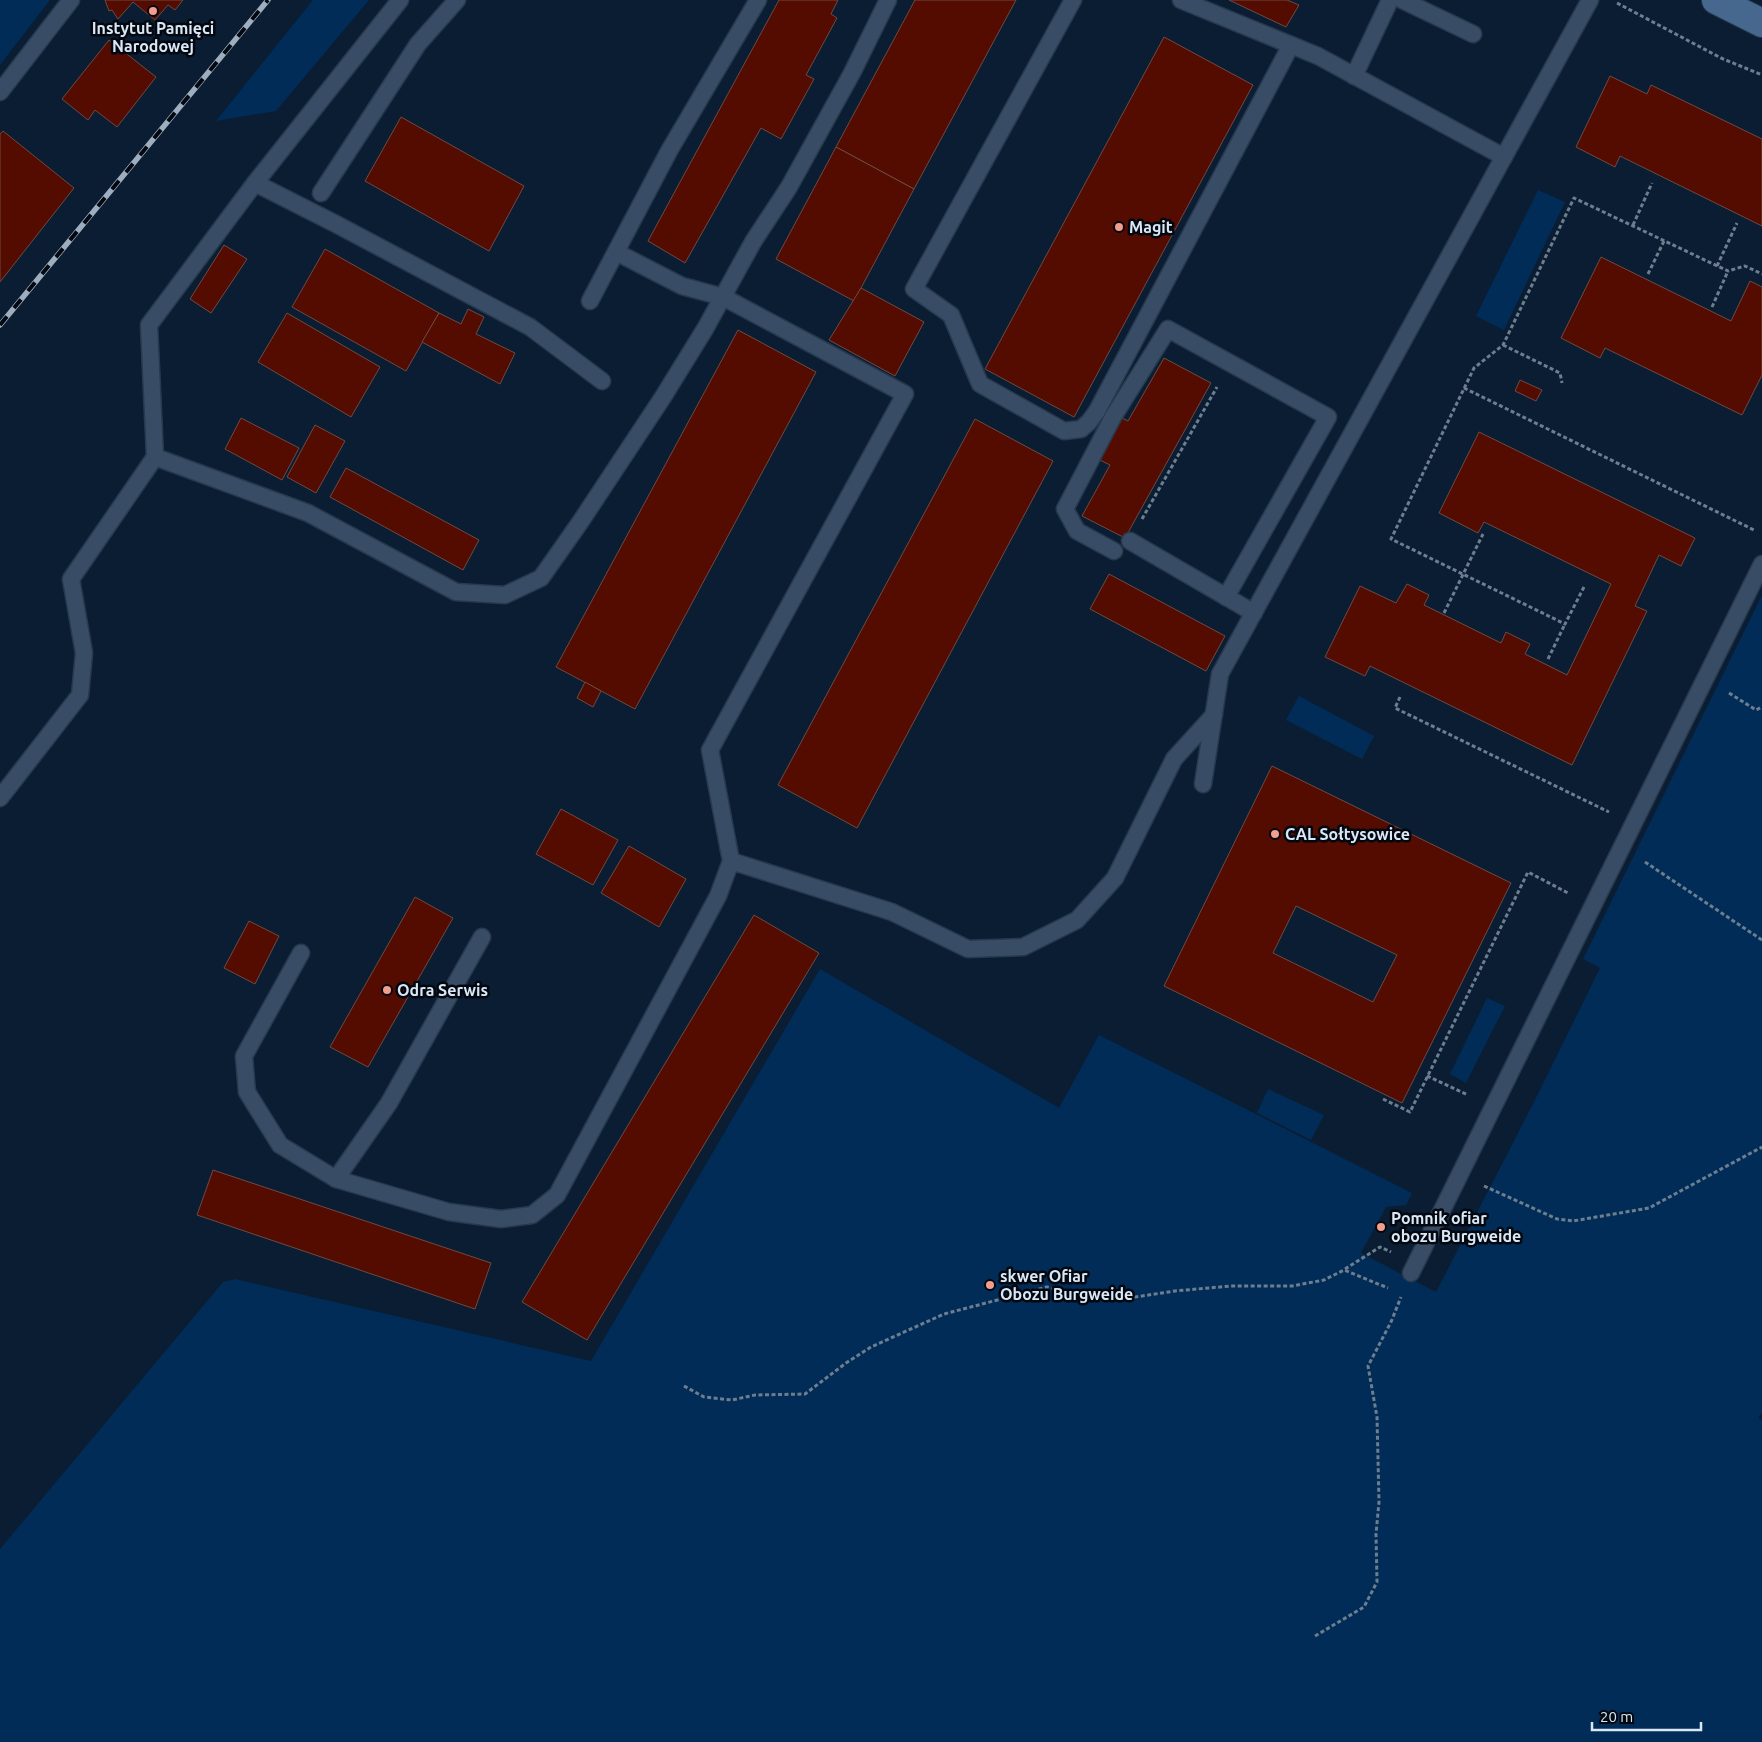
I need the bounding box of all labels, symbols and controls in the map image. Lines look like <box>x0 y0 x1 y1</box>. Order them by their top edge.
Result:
marker: Instytut Pamięci Narodowej <box>147 5 159 17</box>
place label: Instytut Pamięci Narodowej <box>92 19 214 55</box>
place label: Magit <box>1129 218 1173 236</box>
marker: Magit <box>1113 221 1125 233</box>
place label: CAL Sołtysowice <box>1285 825 1410 843</box>
marker: CAL Sołtysowice <box>1269 828 1281 840</box>
place label: Odra Serwis <box>397 981 488 999</box>
marker: Odra Serwis <box>381 984 393 996</box>
place label: Pomnik ofiar obozu Burgweide <box>1391 1209 1521 1245</box>
marker: Pomnik ofiar obozu Burgweide <box>1375 1221 1387 1233</box>
place label: skwer Ofiar Obozu Burgweide <box>1000 1267 1133 1303</box>
marker: skwer Ofiar Obozu Burgweide <box>984 1279 996 1291</box>
scale bar <box>1592 1700 1701 1732</box>
text: 20 m <box>1600 1708 1633 1725</box>

